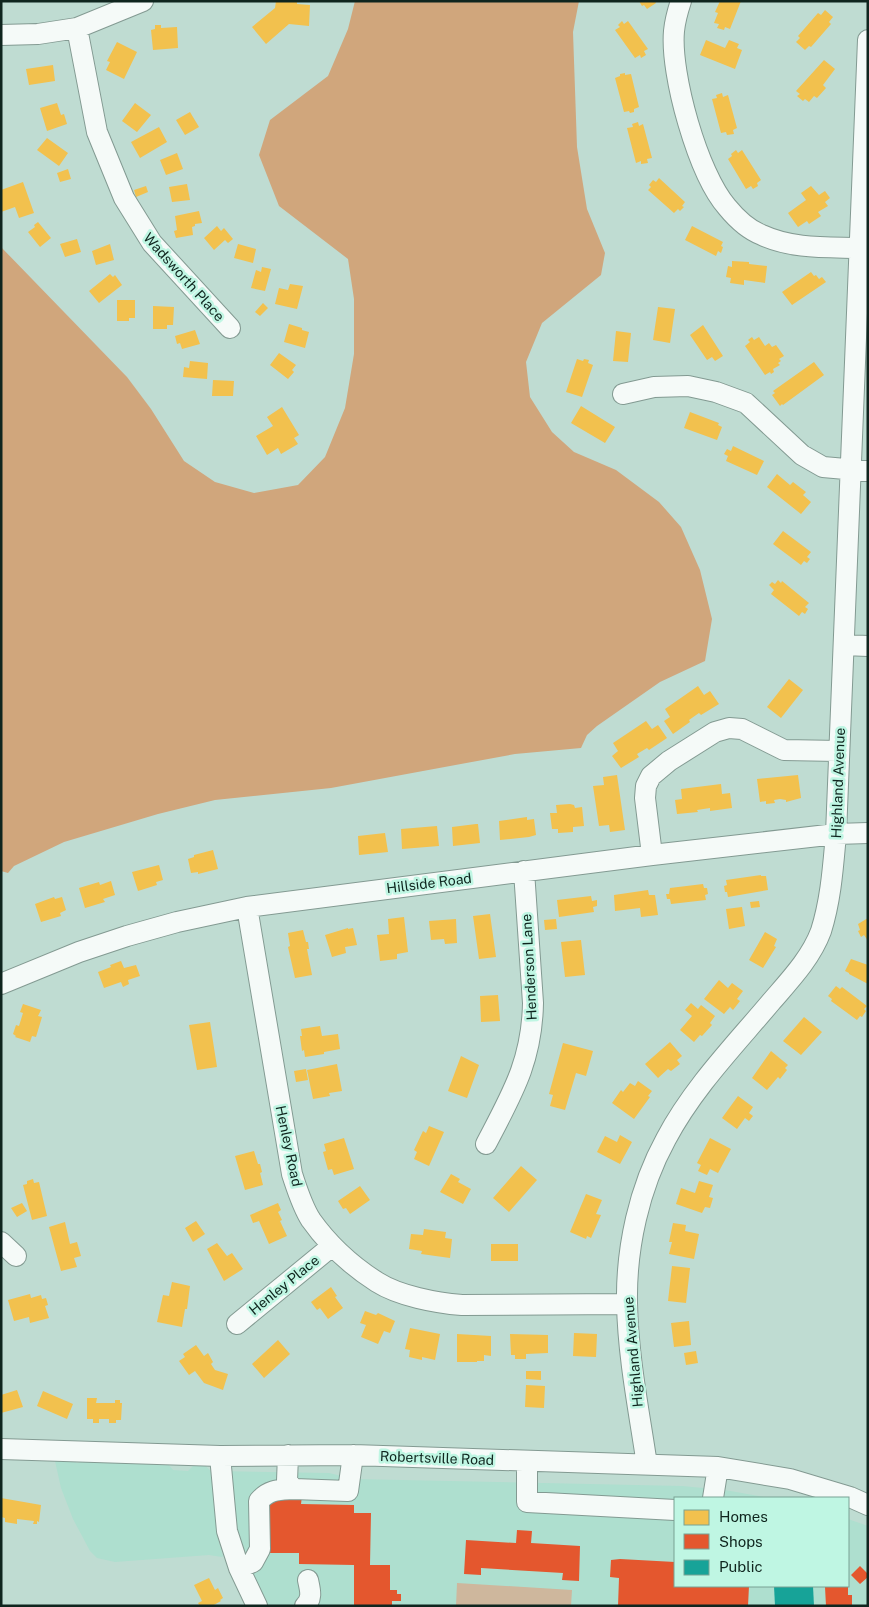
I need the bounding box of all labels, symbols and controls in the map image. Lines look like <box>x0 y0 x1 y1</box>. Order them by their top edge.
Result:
street label: Wadsworth Place <box>140 230 228 324</box>
street label: Highland Avenue <box>828 727 848 839</box>
street label: Hillside Road <box>386 870 472 896</box>
street label: Henderson Lane <box>518 913 540 1021</box>
street label: Henley Road <box>273 1104 305 1188</box>
street label: Henley Place <box>246 1252 322 1318</box>
street label: Highland Avenue <box>620 1296 646 1408</box>
street label: Robertsville Road <box>380 1448 494 1468</box>
legend <box>674 1497 849 1587</box>
text: Homes <box>719 1508 768 1525</box>
text: Shops <box>719 1533 763 1550</box>
text: Public <box>719 1558 763 1575</box>

